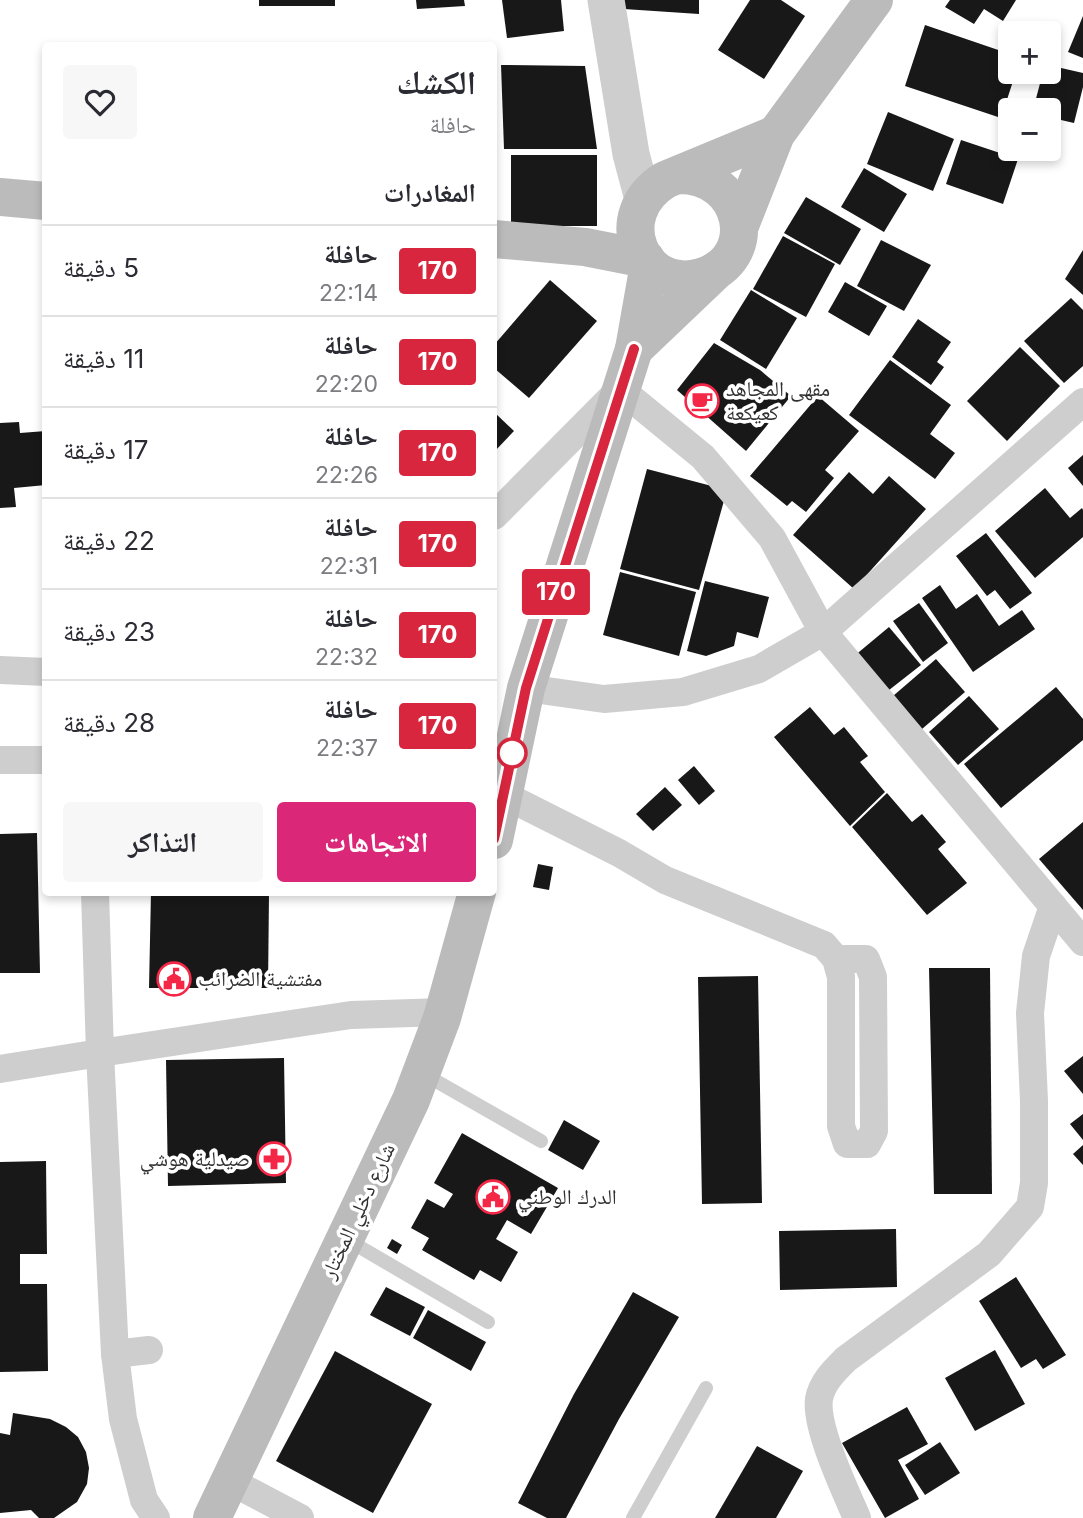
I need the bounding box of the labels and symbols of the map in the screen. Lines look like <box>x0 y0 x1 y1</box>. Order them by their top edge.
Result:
place label: مقهى المجاهد كعيكعة <box>726 376 830 425</box>
cafe icon: مقهى المجاهد كعيكعة <box>683 382 721 420</box>
line badge: 170 <box>516 569 596 615</box>
unlabelled marker <box>497 738 527 768</box>
public building icon: مفتشية الضرائب <box>155 960 193 998</box>
place label: مفتشية الضرائب <box>198 966 322 991</box>
street label: شارع دخلي المختار <box>315 1139 404 1285</box>
pharmacy icon: صيدلية هوشي <box>255 1140 293 1178</box>
place label: صيدلية هوشي <box>140 1146 250 1175</box>
public building icon: الدرك الوطني <box>474 1178 512 1216</box>
place label: الدرك الوطني <box>518 1184 617 1213</box>

